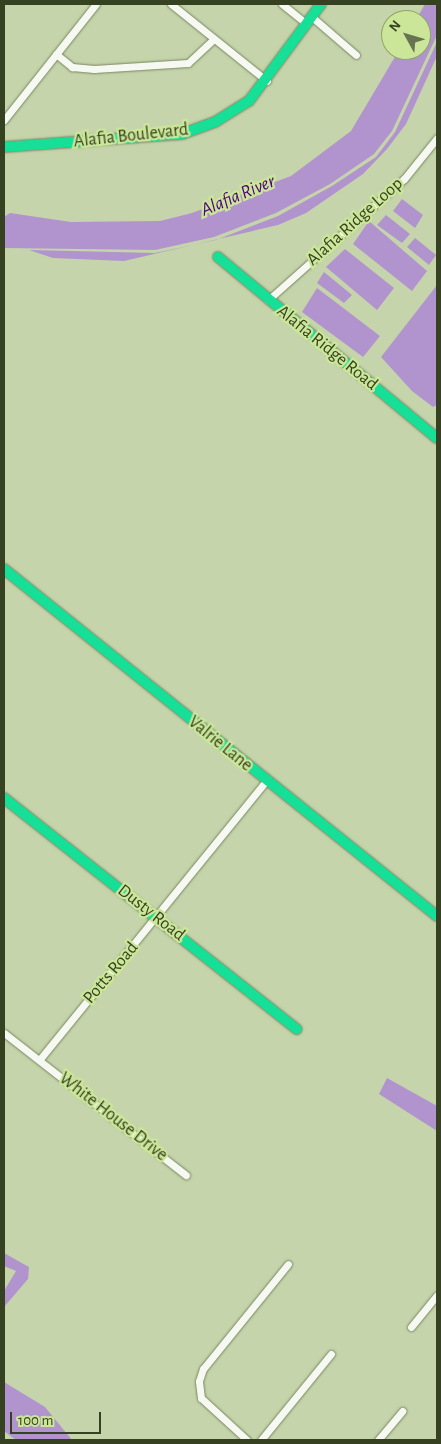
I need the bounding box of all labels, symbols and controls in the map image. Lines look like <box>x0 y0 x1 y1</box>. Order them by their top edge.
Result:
north arrow <box>381 10 431 60</box>
text: N <box>387 18 404 34</box>
street label: Alafia Boulevard <box>73 119 189 153</box>
water label: Alafia River <box>197 170 279 222</box>
street label: Alafia Ridge Loop <box>302 173 408 271</box>
street label: Alafia Ridge Road <box>272 301 382 395</box>
street label: Valrie Lane <box>183 712 257 776</box>
street label: Dusty Road <box>113 880 189 946</box>
street label: Potts Road <box>79 938 143 1008</box>
street label: White House Drive <box>54 1068 172 1166</box>
scale bar <box>12 1402 104 1434</box>
text: 100 m <box>18 1413 53 1428</box>

